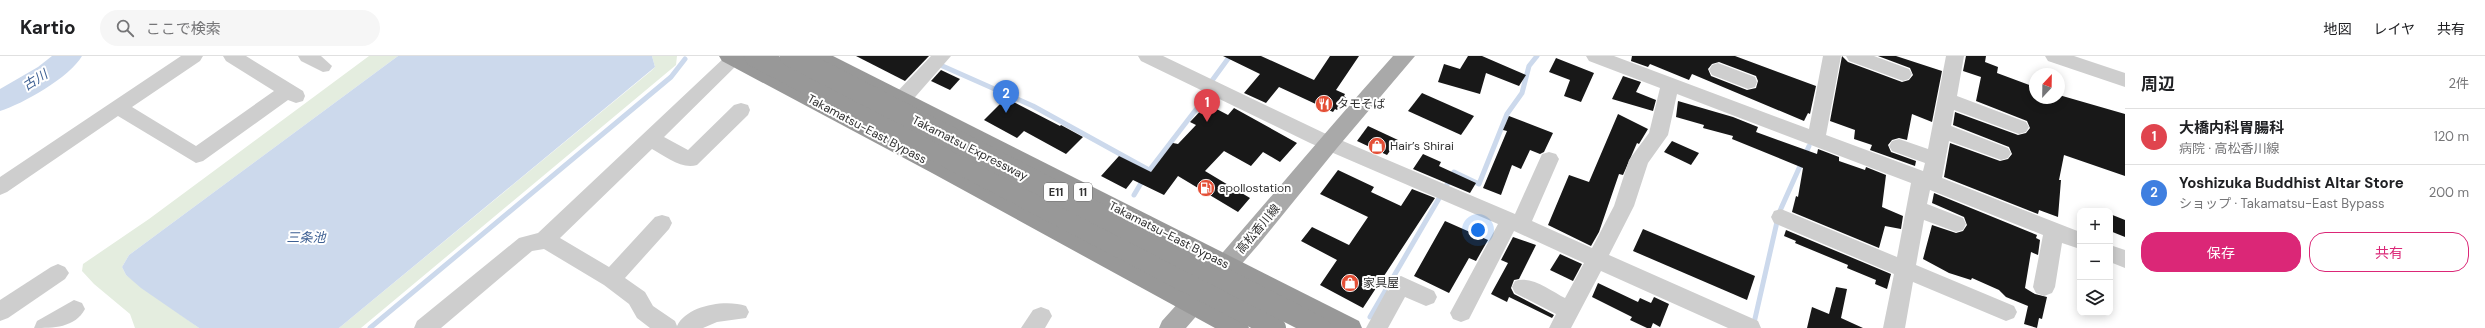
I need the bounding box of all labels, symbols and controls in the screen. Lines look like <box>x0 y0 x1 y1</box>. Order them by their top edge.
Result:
search box <box>100 10 380 46</box>
text: Kartio <box>20 15 76 40</box>
icon: search <box>114 17 136 39</box>
text: ここで検索 <box>146 19 221 39</box>
text: 地図 <box>2323 20 2351 38</box>
text: レイヤ <box>2373 20 2415 38</box>
text: 共有 <box>2437 20 2465 38</box>
water label: 古川 <box>19 65 52 94</box>
north arrow <box>2029 68 2065 104</box>
text: 周辺 <box>2141 73 2175 95</box>
text: 2件 <box>2449 75 2469 92</box>
pin: 2 <box>993 80 1019 113</box>
pin: 1 <box>1194 89 1220 122</box>
street label: Takamatsu-East Bypass <box>805 91 929 167</box>
restaurant icon: タモそば <box>1314 94 1334 114</box>
place label: タモそば <box>1337 96 1385 112</box>
street label: Takamatsu Expressway <box>909 112 1031 184</box>
text: 大橋内科胃腸科 <box>2179 118 2284 138</box>
text: 1 <box>2152 128 2156 145</box>
text: 120 m <box>2434 128 2469 145</box>
shop icon: Hair’s Shirai <box>1367 136 1387 156</box>
place label: Hair’s Shirai <box>1390 138 1454 154</box>
text: 病院 · 高松香川線 <box>2179 140 2280 157</box>
text: Yoshizuka Buddhist Altar Store <box>2179 173 2404 193</box>
fuel station icon: apollostation <box>1196 178 1216 198</box>
place label: apollostation <box>1219 180 1291 196</box>
road number: E11 <box>1044 183 1068 201</box>
road number: 11 <box>1074 183 1092 201</box>
text: 2 <box>2150 184 2158 201</box>
text: 200 m <box>2429 184 2469 201</box>
text: ショップ · Takamatsu-East Bypass <box>2179 195 2385 212</box>
street label: Takamatsu-East Bypass <box>1106 198 1232 272</box>
street label: 高松香川線 <box>1233 201 1283 257</box>
map controls <box>2077 208 2113 316</box>
button: + <box>2077 208 2113 244</box>
your location <box>1468 220 1488 240</box>
water label: 三条池 <box>286 229 327 246</box>
button: 保存 <box>2141 232 2301 272</box>
button: 共有 <box>2309 232 2469 272</box>
button: − <box>2077 244 2113 280</box>
shop icon: 家具屋 <box>1340 273 1360 293</box>
place label: 家具屋 <box>1363 275 1399 291</box>
button: layers <box>2077 280 2113 316</box>

